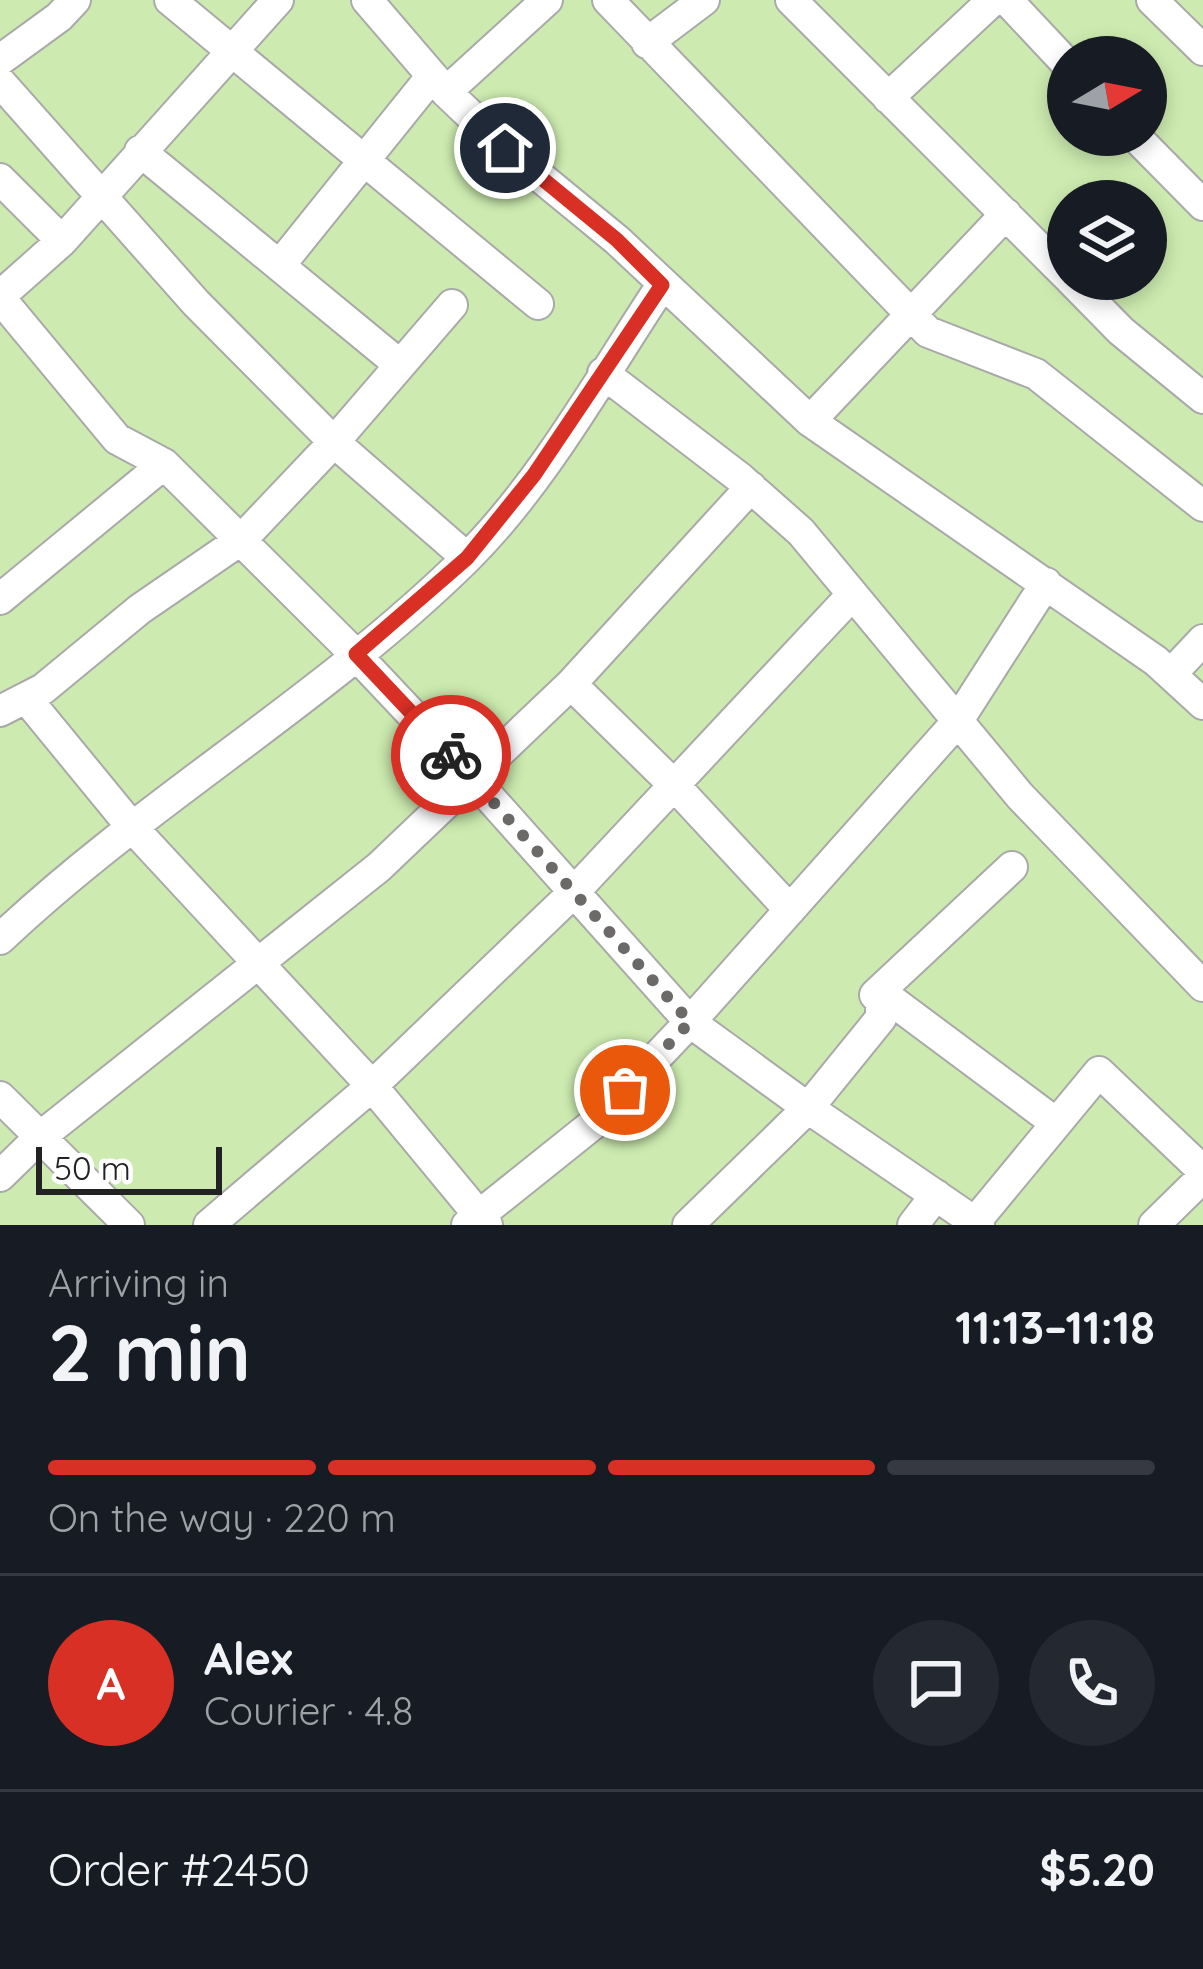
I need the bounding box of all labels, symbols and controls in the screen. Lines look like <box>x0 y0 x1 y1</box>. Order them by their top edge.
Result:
north arrow <box>1047 36 1167 156</box>
map controls <box>1047 36 1167 300</box>
pin <box>454 97 556 199</box>
icon: home <box>472 115 538 181</box>
button: layers <box>1047 180 1167 300</box>
courier <box>391 695 511 815</box>
icon: bike <box>418 722 484 788</box>
pin <box>574 1039 676 1141</box>
icon: bag <box>592 1057 658 1123</box>
scale bar <box>36 1141 222 1194</box>
text: 50 m <box>54 1147 131 1188</box>
text: Arriving in <box>48 1258 229 1307</box>
text: 11:13–11:18 <box>955 1299 1155 1355</box>
text: 2 min <box>48 1303 251 1401</box>
text: On the way · 220 m <box>48 1493 396 1542</box>
button: chat <box>873 1620 999 1746</box>
button: phone <box>1029 1620 1155 1746</box>
text: Alex <box>204 1630 293 1686</box>
text: A <box>97 1655 125 1711</box>
text: Courier · 4.8 <box>204 1686 413 1735</box>
text: Order #2450 <box>48 1841 310 1897</box>
text: $5.20 <box>1040 1841 1155 1897</box>

